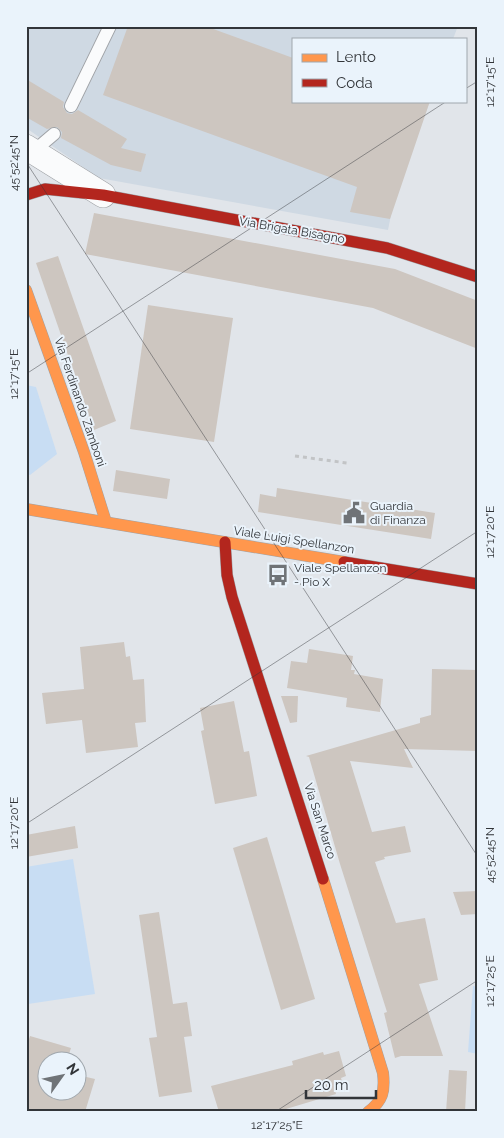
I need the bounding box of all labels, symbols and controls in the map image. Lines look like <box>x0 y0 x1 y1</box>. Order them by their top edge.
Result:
legend <box>292 38 466 102</box>
text: Lento <box>336 48 376 66</box>
text: 12°17'15"E <box>483 57 497 107</box>
text: Coda <box>336 74 373 92</box>
text: 45°52'45"N <box>7 135 21 191</box>
street label: Via Brigata Bisagno <box>238 214 346 246</box>
street label: Via Ferdinando Zamboni <box>51 336 109 468</box>
text: 12°17'15"E <box>7 349 21 399</box>
place label: Guardia di Finanza <box>370 499 426 527</box>
public building icon: Guardia di Finanza <box>341 500 367 526</box>
text: 12°17'20"E <box>483 506 497 558</box>
street label: Viale Luigi Spellanzon <box>233 524 355 556</box>
place label: Viale Spellanzon - Pio X <box>294 561 386 589</box>
bus stop icon: Viale Spellanzon - Pio X <box>265 562 291 588</box>
street label: Via San Marco <box>301 781 339 861</box>
text: 12°17'20"E <box>7 797 21 849</box>
text: 45°52'45"N <box>483 827 497 883</box>
text: 12°17'25"E <box>483 955 497 1007</box>
north arrow <box>38 1050 88 1100</box>
text: N <box>63 1060 83 1078</box>
scale bar <box>306 1068 376 1100</box>
text: 20 m <box>314 1076 349 1094</box>
text: 12°17'25"E <box>251 1118 303 1132</box>

